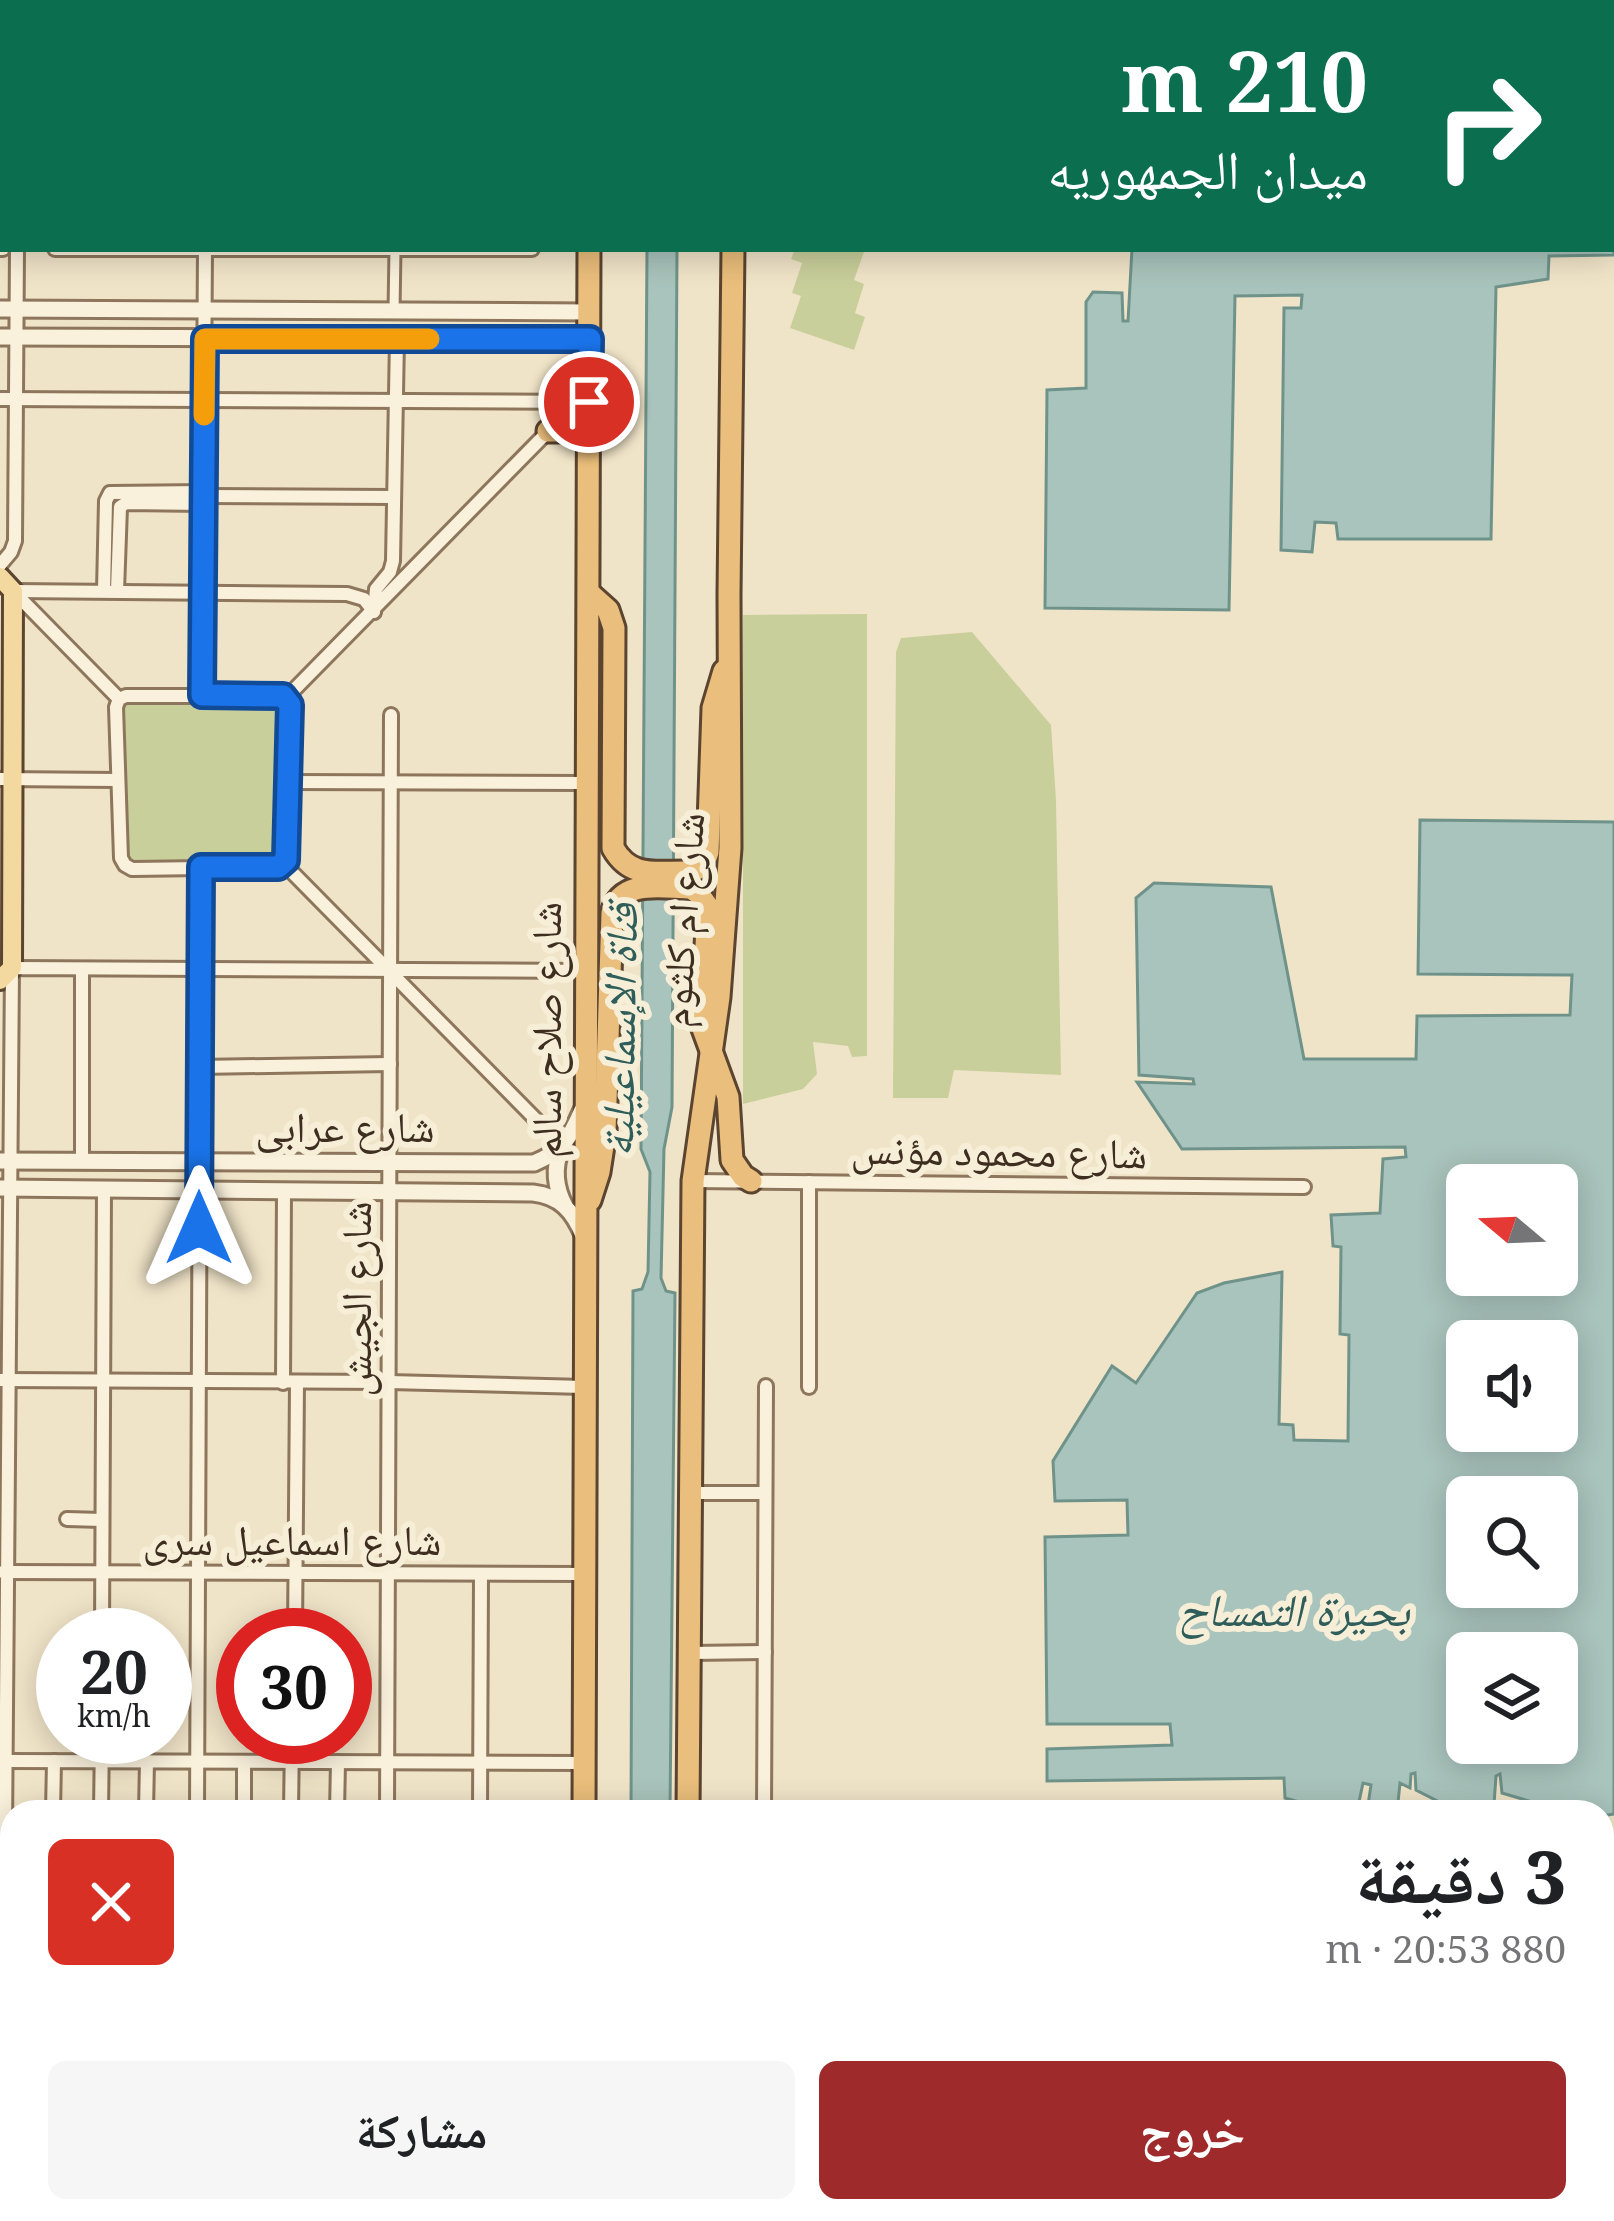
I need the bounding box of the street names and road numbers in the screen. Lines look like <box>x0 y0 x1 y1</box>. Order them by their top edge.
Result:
street label: شارع ام كلثوم <box>645 811 718 1029</box>
street label: شارع صلاح سالم <box>516 902 574 1158</box>
street label: شارع عرابى <box>255 1097 435 1154</box>
street label: شارع محمود مؤنس <box>850 1118 1148 1181</box>
street label: شارع الجيش <box>326 1201 383 1397</box>
street label: شارع اسماعيل سرى <box>143 1510 442 1567</box>

